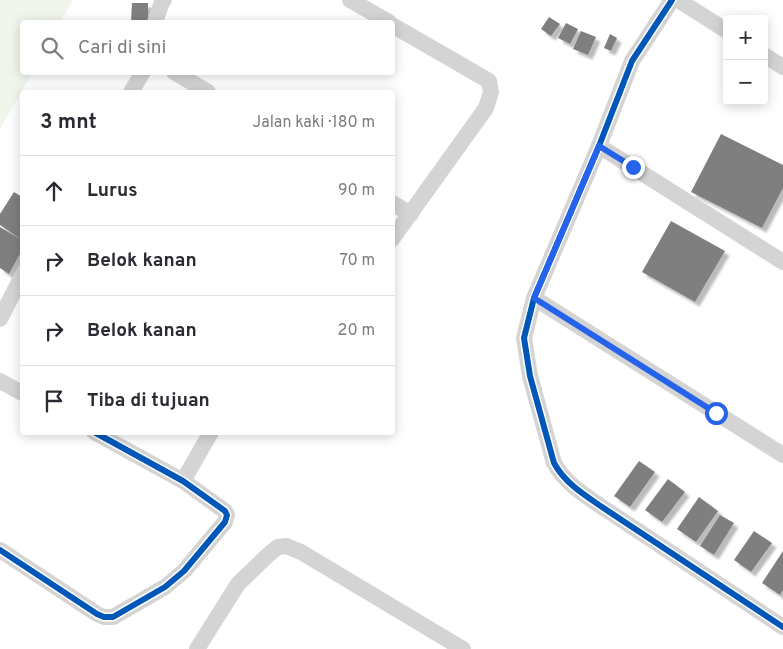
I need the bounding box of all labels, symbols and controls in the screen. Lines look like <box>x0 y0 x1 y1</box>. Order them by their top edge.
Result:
map controls <box>723 15 768 105</box>
button: + <box>723 15 768 60</box>
search box <box>20 20 395 75</box>
icon: search <box>38 34 66 62</box>
text: Cari di sini <box>78 36 166 60</box>
button: − <box>723 60 768 105</box>
text: 3 mnt <box>40 109 97 136</box>
text: Jalan kaki · 180 m <box>253 113 375 133</box>
route end <box>622 156 645 179</box>
icon: ahead <box>40 177 68 205</box>
text: Lurus <box>87 179 138 203</box>
text: 90 m <box>338 181 375 201</box>
icon: right <box>40 247 68 275</box>
text: Belok kanan <box>87 249 197 273</box>
text: 70 m <box>340 251 375 271</box>
icon: right <box>40 317 68 345</box>
text: Belok kanan <box>87 319 197 343</box>
text: 20 m <box>338 321 375 341</box>
icon: arrive <box>40 387 68 415</box>
text: Tiba di tujuan <box>87 389 210 413</box>
route start <box>705 402 728 425</box>

